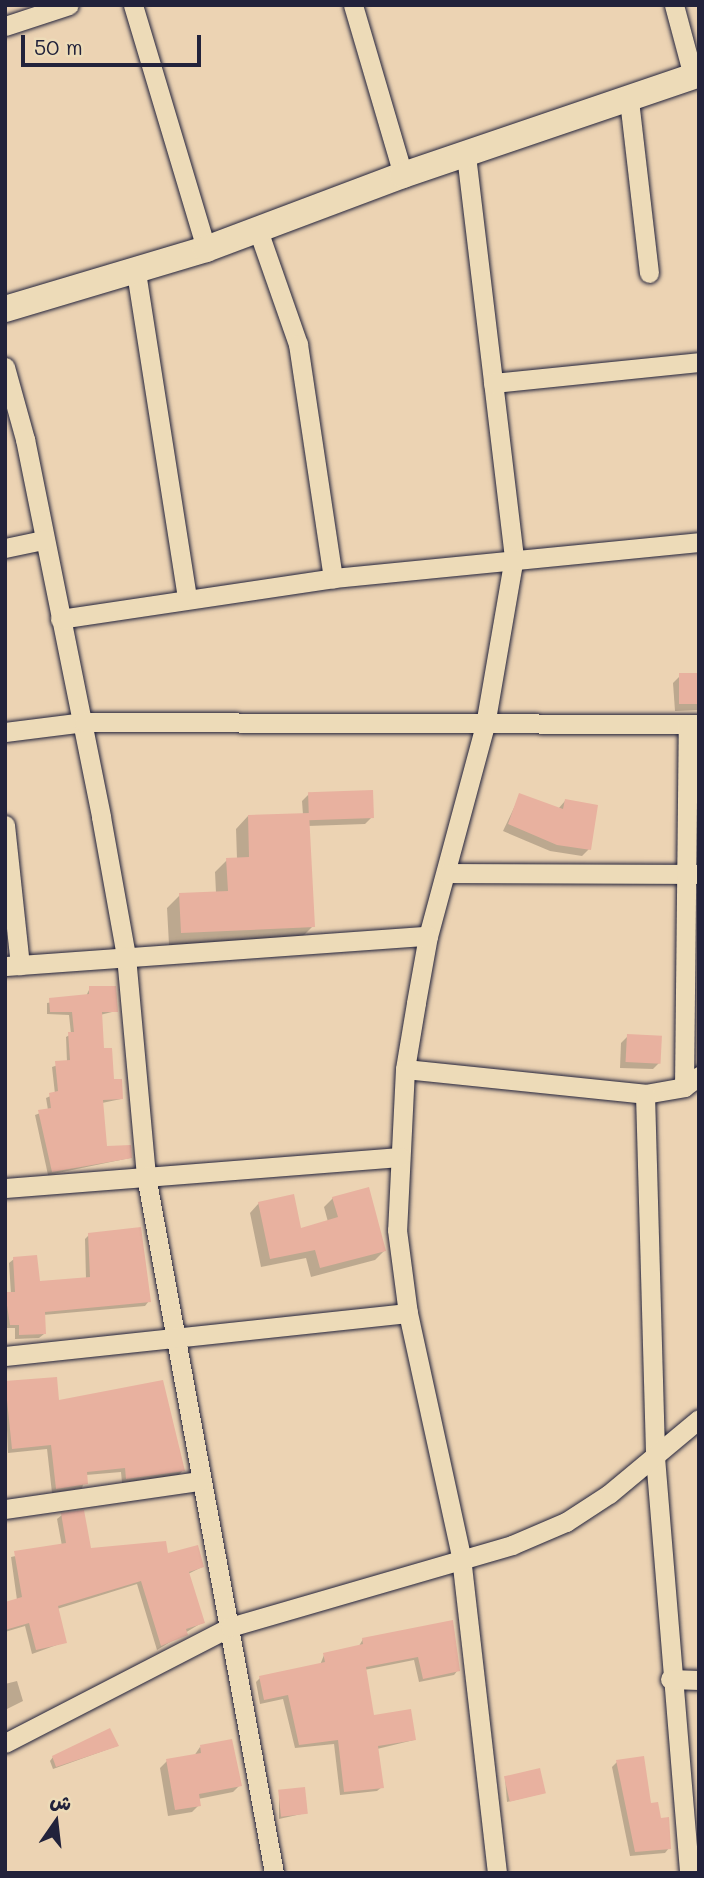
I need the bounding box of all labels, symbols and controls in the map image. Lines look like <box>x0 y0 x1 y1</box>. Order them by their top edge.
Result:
scale bar <box>24 21 205 65</box>
text: 50 m <box>34 33 83 60</box>
text: ش <box>48 1786 74 1816</box>
north arrow <box>21 1787 91 1857</box>

